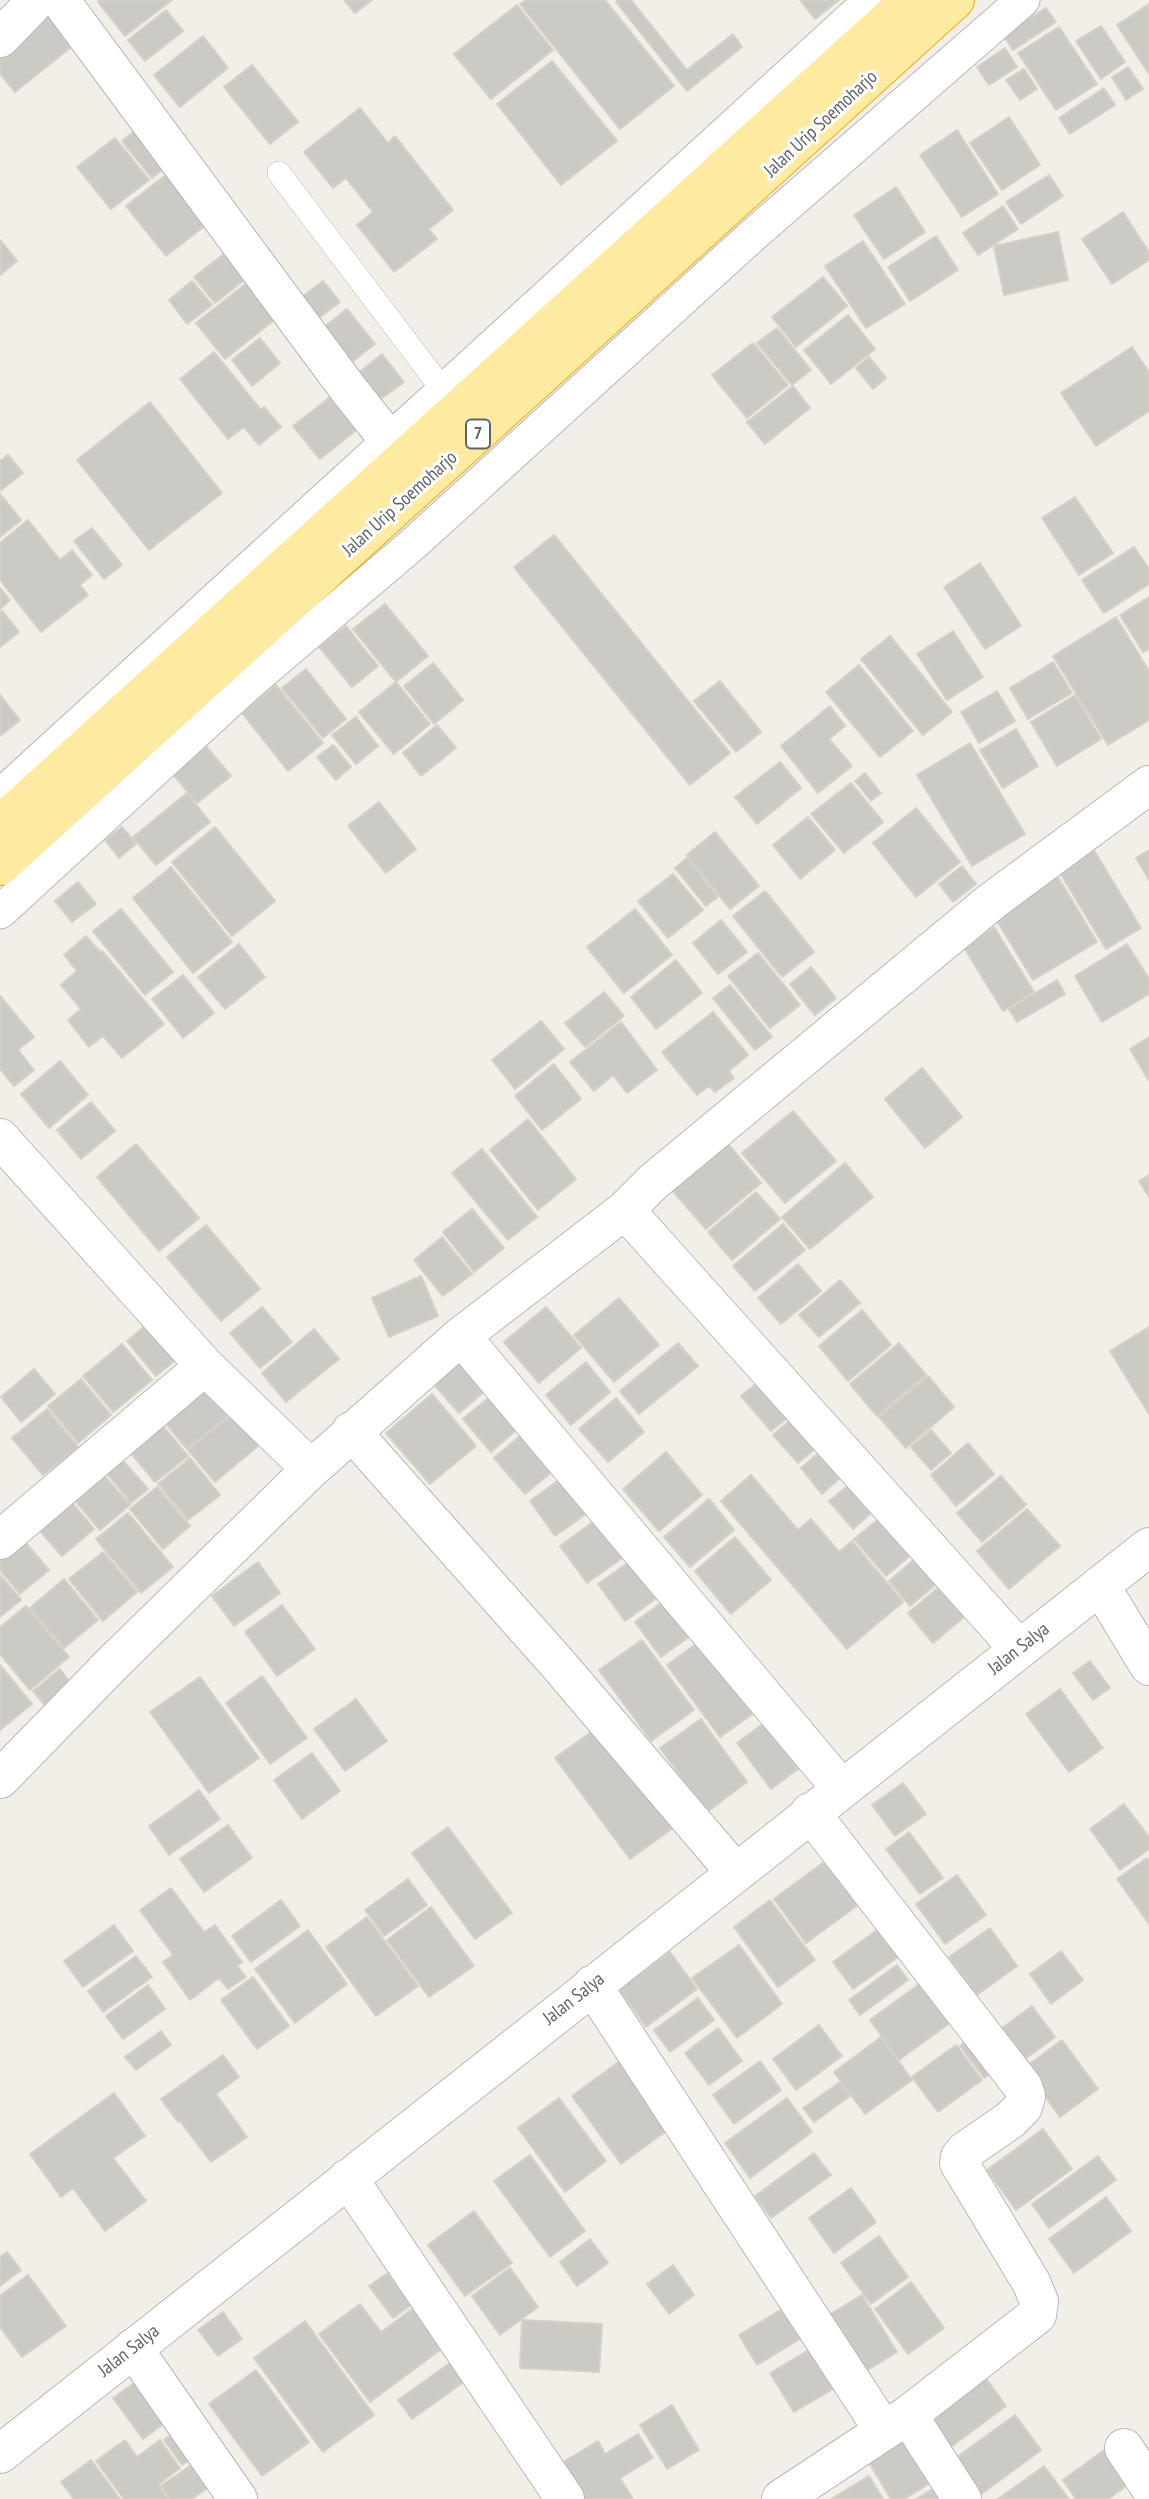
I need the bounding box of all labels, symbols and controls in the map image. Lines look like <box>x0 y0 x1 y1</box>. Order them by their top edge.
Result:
street label: Jalan Urip Soemoharjo <box>760 66 882 182</box>
road number: 7 <box>466 420 490 448</box>
street label: Jalan Urip Soemoharjo <box>338 447 462 561</box>
street label: Jalan Salya <box>984 1618 1054 1680</box>
street label: Jalan Salya <box>539 1968 609 2030</box>
street label: Jalan Salya <box>94 2320 164 2382</box>

